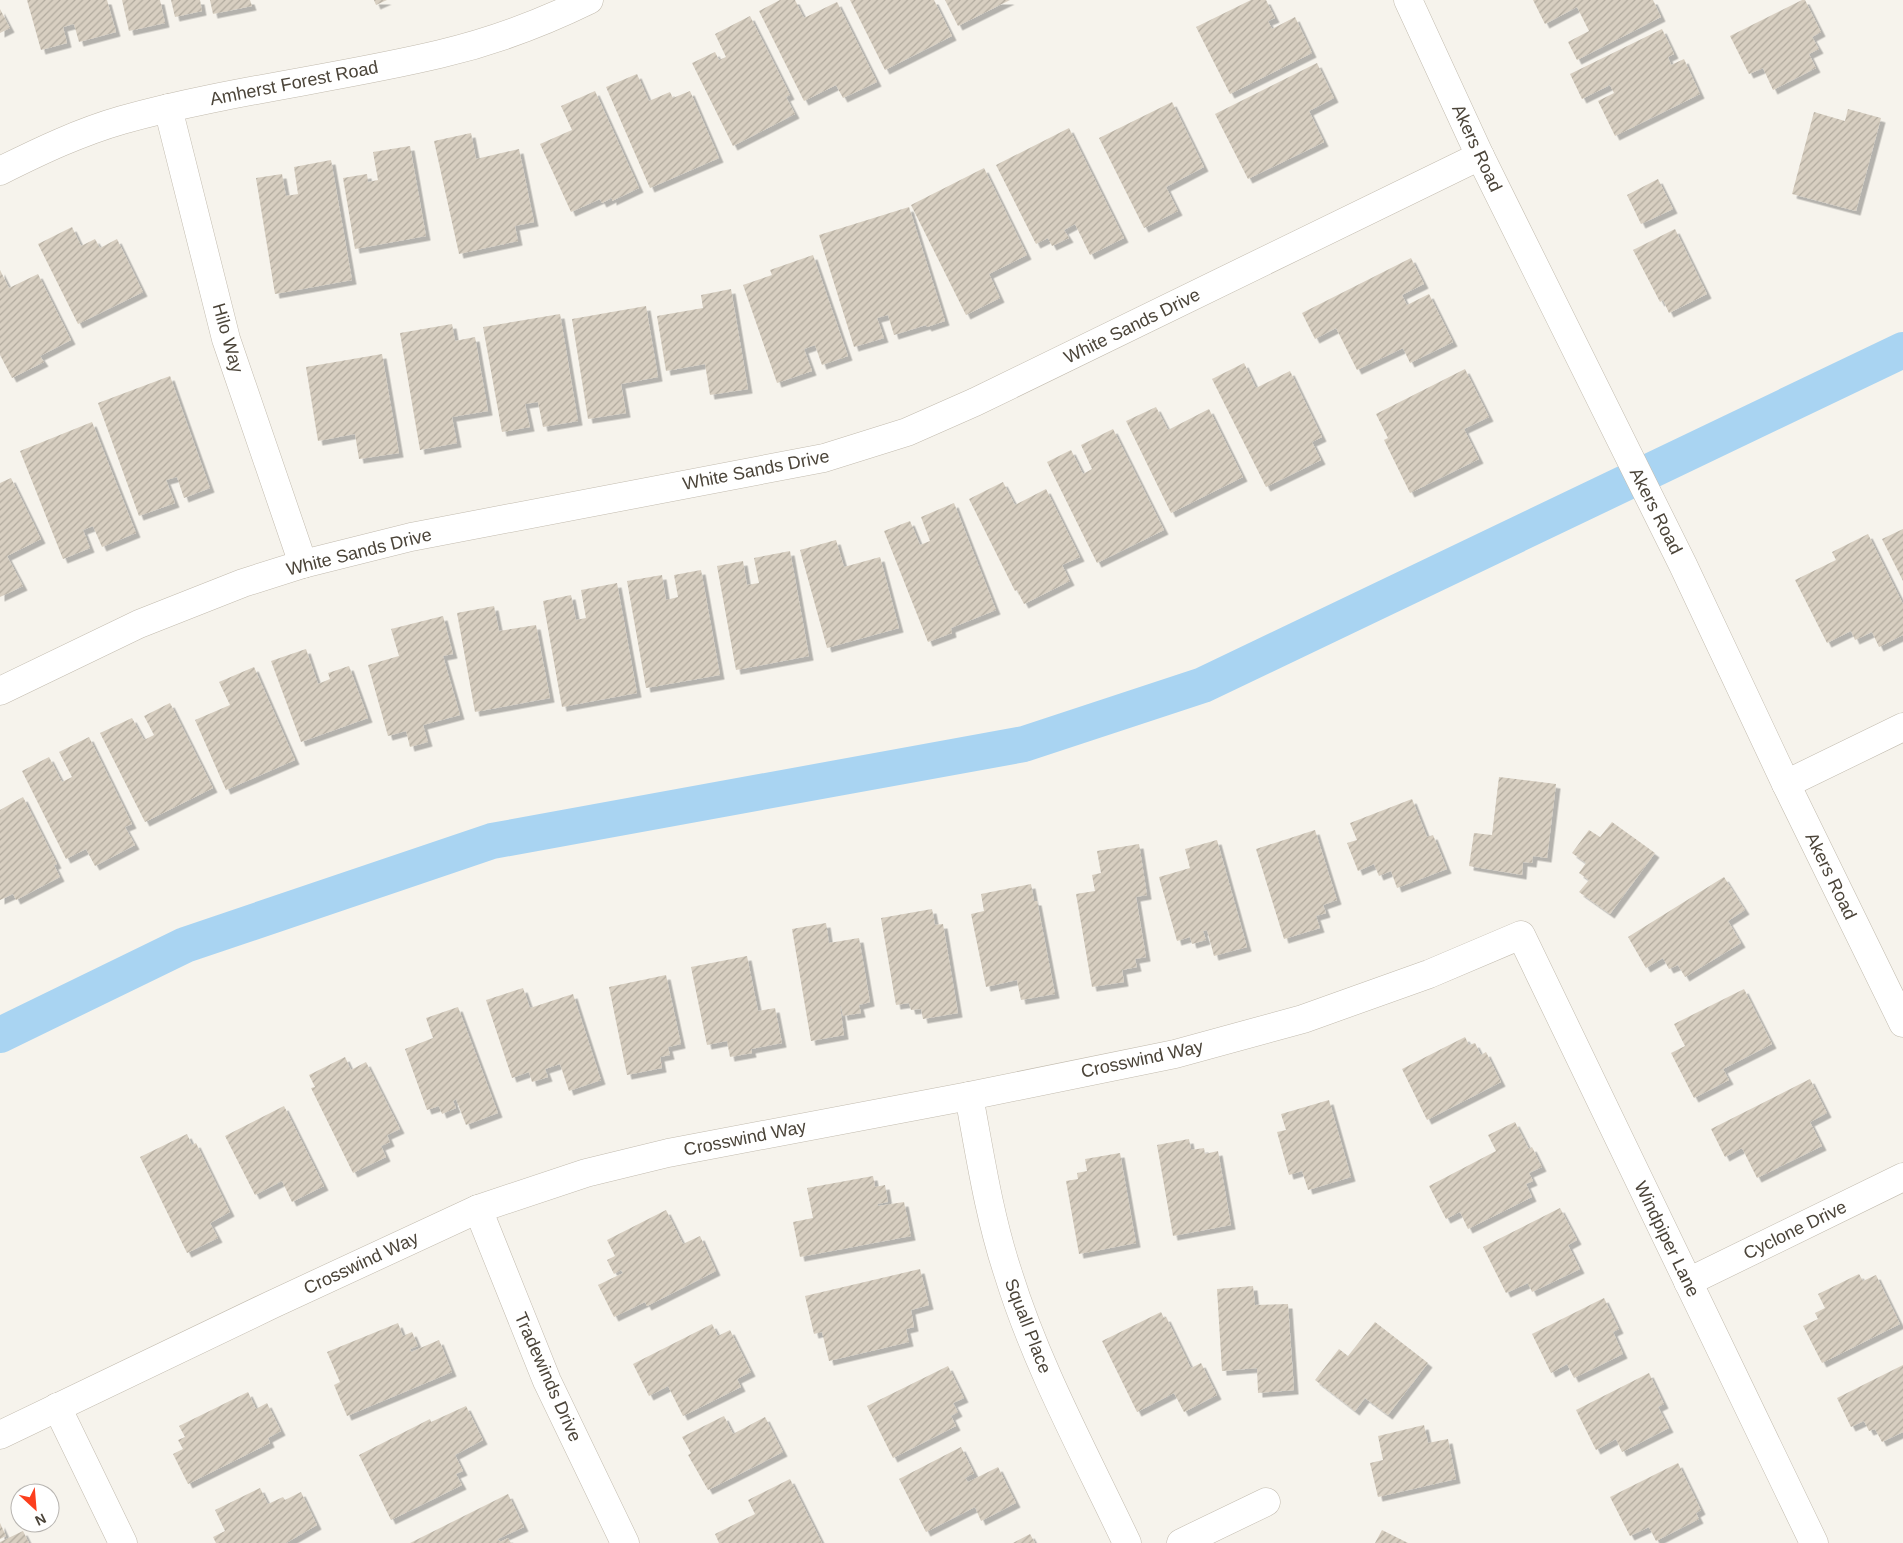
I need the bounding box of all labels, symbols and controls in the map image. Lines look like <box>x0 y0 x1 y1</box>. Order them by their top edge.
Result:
street label: Amherst Forest Road <box>208 57 380 109</box>
street label: Akers Road <box>1448 101 1506 195</box>
street label: White Sands Drive <box>1061 284 1203 368</box>
street label: Hilo Way <box>209 301 247 375</box>
street label: White Sands Drive <box>681 446 831 494</box>
street label: Akers Road <box>1626 465 1686 557</box>
street label: White Sands Drive <box>284 524 434 580</box>
street label: Akers Road <box>1801 829 1861 923</box>
street label: Crosswind Way <box>1079 1036 1205 1082</box>
street label: Crosswind Way <box>682 1116 808 1160</box>
street label: Windpiper Lane <box>1630 1178 1704 1300</box>
street label: Cyclone Drive <box>1740 1196 1850 1264</box>
street label: Crosswind Way <box>300 1228 422 1298</box>
street label: Squall Place <box>1001 1276 1055 1376</box>
street label: Tradewinds Drive <box>511 1309 585 1445</box>
north arrow <box>10 1483 60 1533</box>
text: N <box>33 1510 49 1529</box>

